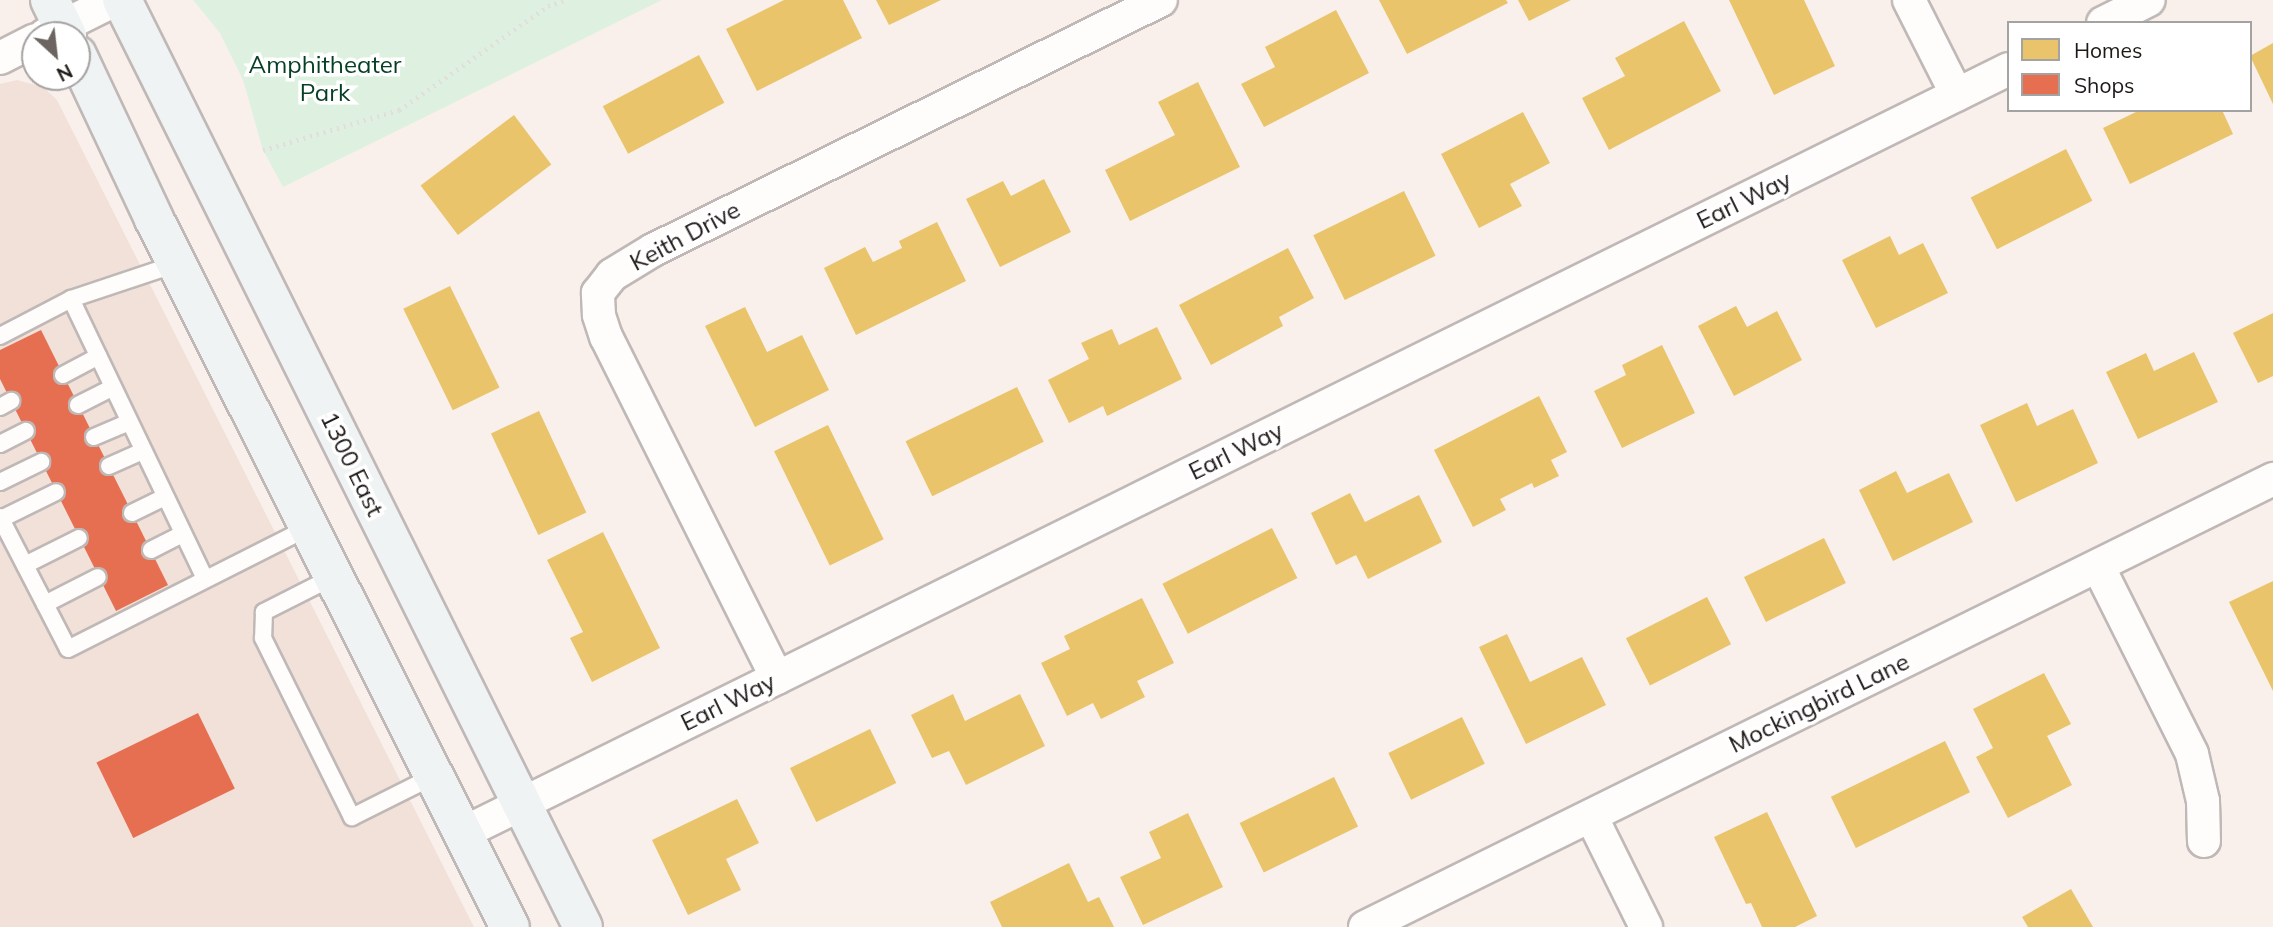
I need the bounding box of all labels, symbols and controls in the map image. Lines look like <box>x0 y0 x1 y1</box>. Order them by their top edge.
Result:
north arrow <box>21 21 91 91</box>
legend <box>2007 21 2252 112</box>
text: Homes <box>2074 37 2142 63</box>
park label: Amphitheater Park <box>249 51 401 107</box>
text: N <box>53 59 76 87</box>
text: Shops <box>2074 72 2134 98</box>
street label: Earl Way <box>1692 165 1796 235</box>
street label: Keith Drive <box>625 195 745 277</box>
street label: 1300 East <box>314 407 390 521</box>
street label: Earl Way <box>1184 416 1288 486</box>
street label: Mockingbird Lane <box>1724 647 1914 759</box>
street label: Earl Way <box>676 667 780 737</box>

